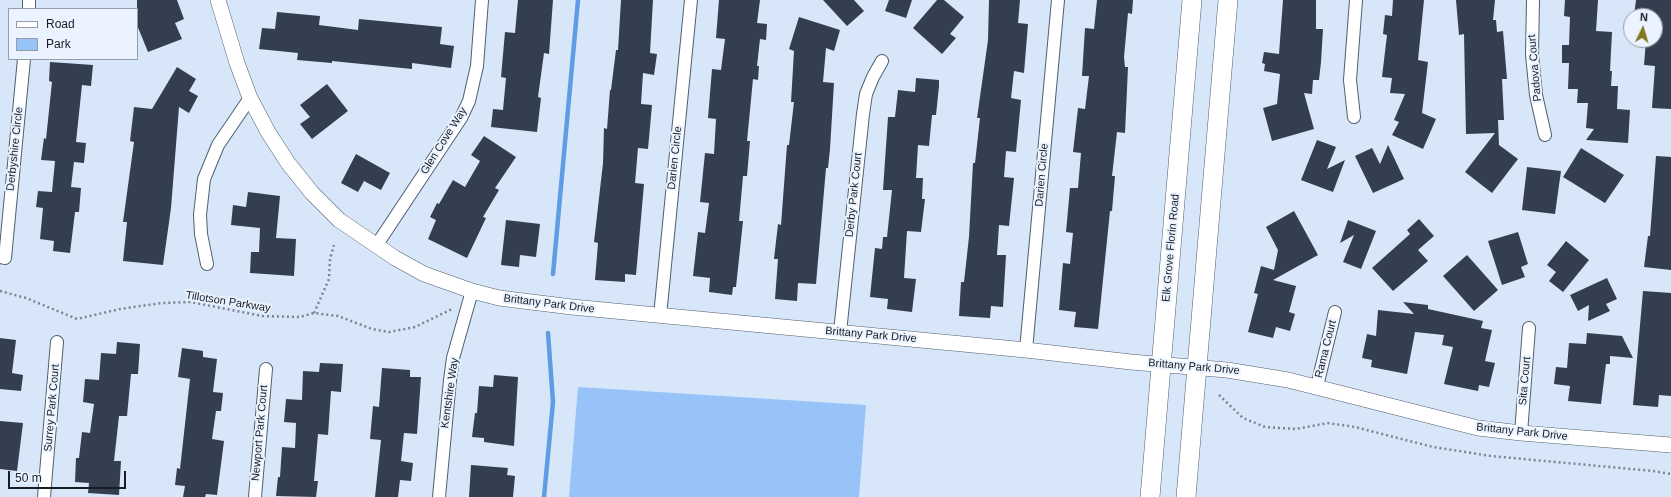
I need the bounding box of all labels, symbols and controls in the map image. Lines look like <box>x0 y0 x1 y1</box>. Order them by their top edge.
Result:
legend <box>8 8 138 60</box>
north arrow <box>1623 8 1663 48</box>
text: N <box>1639 11 1648 23</box>
text: Road <box>46 17 75 31</box>
street label: Padova Court <box>1525 34 1545 102</box>
text: Park <box>46 37 71 51</box>
street label: Glen Cove Way <box>418 105 470 177</box>
street label: Derbyshire Circle <box>4 106 26 192</box>
street label: Darien Circle <box>665 126 685 190</box>
street label: Darien Circle <box>1033 143 1051 207</box>
street label: Derby Park Court <box>843 152 865 238</box>
street label: Elk Grove Florin Road <box>1160 194 1182 302</box>
street label: Tillotson Parkway <box>185 289 271 315</box>
street label: Brittany Park Drive <box>503 292 595 316</box>
street label: Rama Court <box>1312 319 1340 379</box>
street label: Brittany Park Drive <box>825 324 917 346</box>
street label: Brittany Park Drive <box>1148 356 1240 378</box>
street label: Sita Court <box>1516 356 1534 406</box>
street label: Kentshire Way <box>439 357 461 429</box>
street label: Surrey Park Court <box>42 364 62 452</box>
street label: Newport Park Court <box>249 384 271 482</box>
street label: Brittany Park Drive <box>1476 421 1568 443</box>
scale bar <box>10 463 128 489</box>
text: 50 m <box>15 471 42 485</box>

